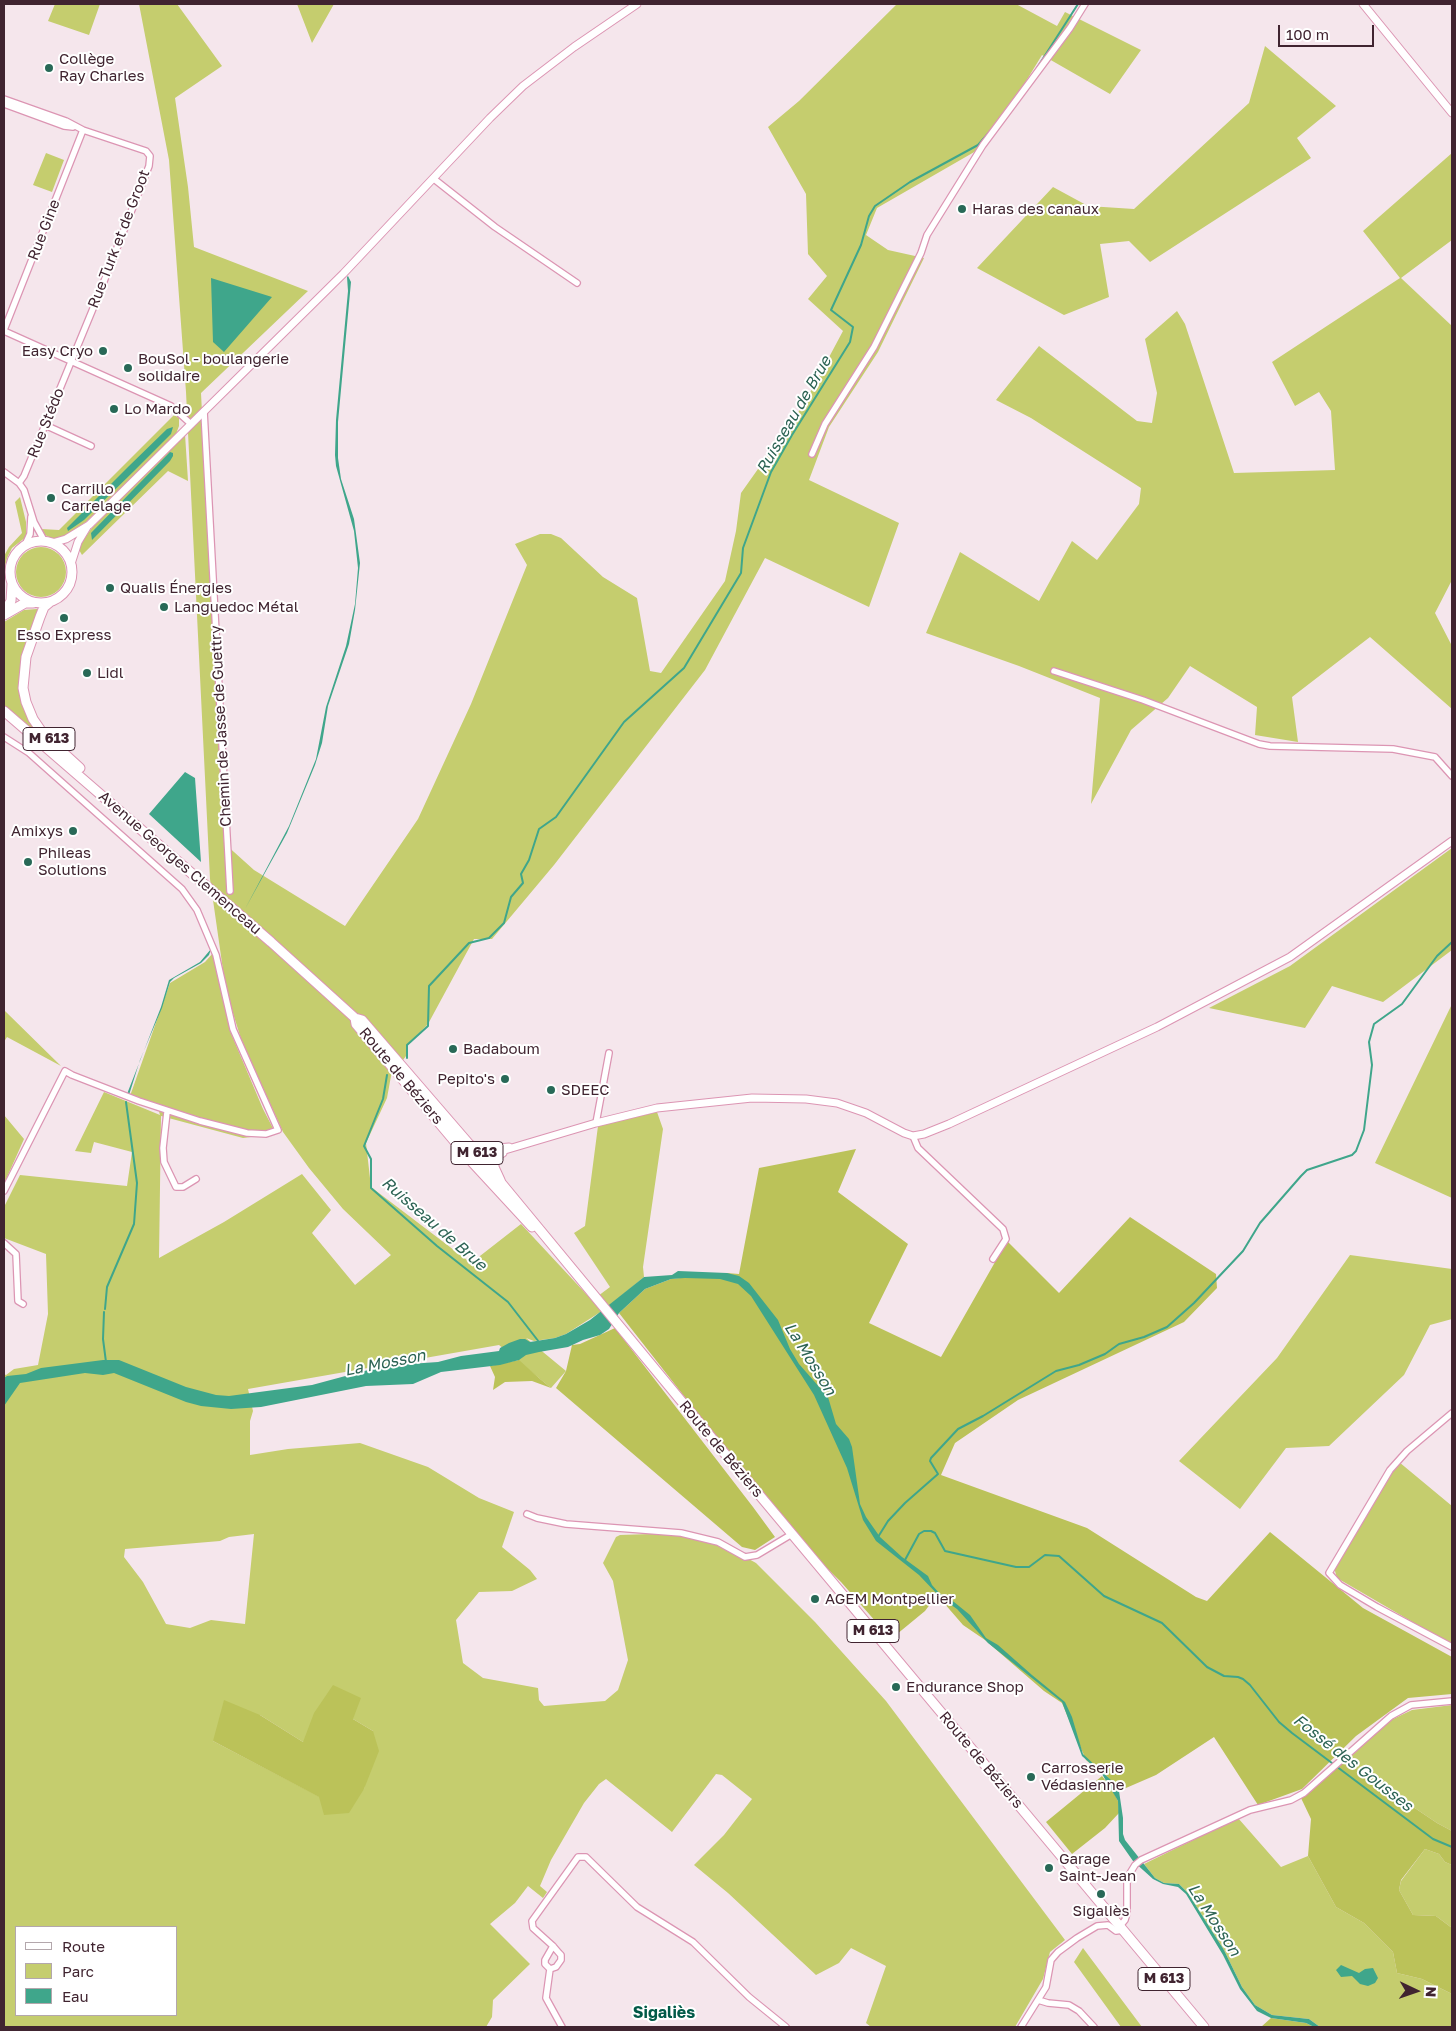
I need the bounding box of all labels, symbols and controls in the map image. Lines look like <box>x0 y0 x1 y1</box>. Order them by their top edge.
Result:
scale bar <box>1281 15 1377 47</box>
text: 100 m <box>1286 25 1329 43</box>
place label: Collège Ray Charles <box>59 50 144 85</box>
marker: Collège Ray Charles <box>43 62 55 74</box>
street label: Rue Turk et de Groot <box>84 167 154 311</box>
street label: Rue Gine <box>24 197 64 263</box>
place label: Haras des canaux <box>972 200 1099 218</box>
marker: Haras des canaux <box>956 203 968 215</box>
place label: Easy Cryo <box>22 342 93 360</box>
marker: Easy Cryo <box>97 345 109 357</box>
place label: BouSol - boulangerie solidaire <box>138 350 289 385</box>
water label: Ruisseau de Brue <box>753 353 835 477</box>
marker: BouSol - boulangerie solidaire <box>122 362 134 374</box>
street label: Rue Stédo <box>24 385 68 461</box>
place label: Lo Mardo <box>124 400 190 418</box>
marker: Lo Mardo <box>108 403 120 415</box>
place label: Carrillo Carrelage <box>61 480 131 515</box>
marker: Carrillo Carrelage <box>45 492 57 504</box>
place label: Qualis Énergies <box>120 579 232 597</box>
marker: Qualis Énergies <box>104 582 116 594</box>
place label: Languedoc Métal <box>174 598 298 616</box>
marker: Languedoc Métal <box>158 601 170 613</box>
marker: Esso Express <box>58 612 70 624</box>
street label: Chemin de Jasse de Guettry <box>207 625 235 827</box>
place label: Esso Express <box>17 626 111 644</box>
place label: Lidl <box>97 664 124 682</box>
marker: Lidl <box>81 667 93 679</box>
road number: M 613 <box>23 728 75 751</box>
street label: Avenue Georges Clemenceau <box>95 787 265 939</box>
place label: Amixys <box>11 822 63 840</box>
marker: Amixys <box>67 825 79 837</box>
place label: Phileas Solutions <box>38 844 107 879</box>
marker: Phileas Solutions <box>22 856 34 868</box>
street label: Route de Béziers <box>355 1024 447 1128</box>
place label: Badaboum <box>463 1040 540 1058</box>
marker: Badaboum <box>447 1043 459 1055</box>
place label: Pepito's <box>437 1070 495 1088</box>
marker: Pepito's <box>499 1073 511 1085</box>
place label: SDEEC <box>561 1081 610 1099</box>
marker: SDEEC <box>545 1084 557 1096</box>
road number: M 613 <box>451 1142 503 1164</box>
water label: Ruisseau de Brue <box>378 1173 490 1275</box>
water label: La Mosson <box>780 1319 840 1399</box>
water label: La Mosson <box>343 1346 427 1380</box>
street label: Route de Béziers <box>675 1397 767 1501</box>
place label: AGEM Montpellier <box>825 1590 954 1608</box>
marker: AGEM Montpellier <box>809 1593 821 1605</box>
road number: M 613 <box>847 1620 899 1642</box>
place label: Endurance Shop <box>906 1678 1024 1696</box>
marker: Endurance Shop <box>890 1681 902 1693</box>
street label: Route de Béziers <box>935 1708 1027 1812</box>
water label: Fossé des Gousses <box>1290 1710 1416 1816</box>
place label: Carrosserie Védasienne <box>1041 1759 1124 1794</box>
marker: Carrosserie Védasienne <box>1025 1771 1037 1783</box>
place label: Garage Saint-Jean <box>1059 1850 1136 1885</box>
marker: Garage Saint-Jean <box>1043 1862 1055 1874</box>
water label: La Mosson <box>1184 1880 1244 1960</box>
marker: Sigaliès <box>1095 1888 1107 1900</box>
place label: Sigaliès <box>1073 1902 1129 1920</box>
legend <box>15 1926 178 2016</box>
text: Route <box>62 1937 105 1955</box>
text: Parc <box>62 1962 94 1980</box>
north arrow <box>1391 1966 1441 2016</box>
road number: M 613 <box>1138 1968 1190 1990</box>
text: N <box>1423 1986 1440 1998</box>
text: Eau <box>62 1987 89 2005</box>
district label: Sigaliès <box>633 2003 695 2023</box>

